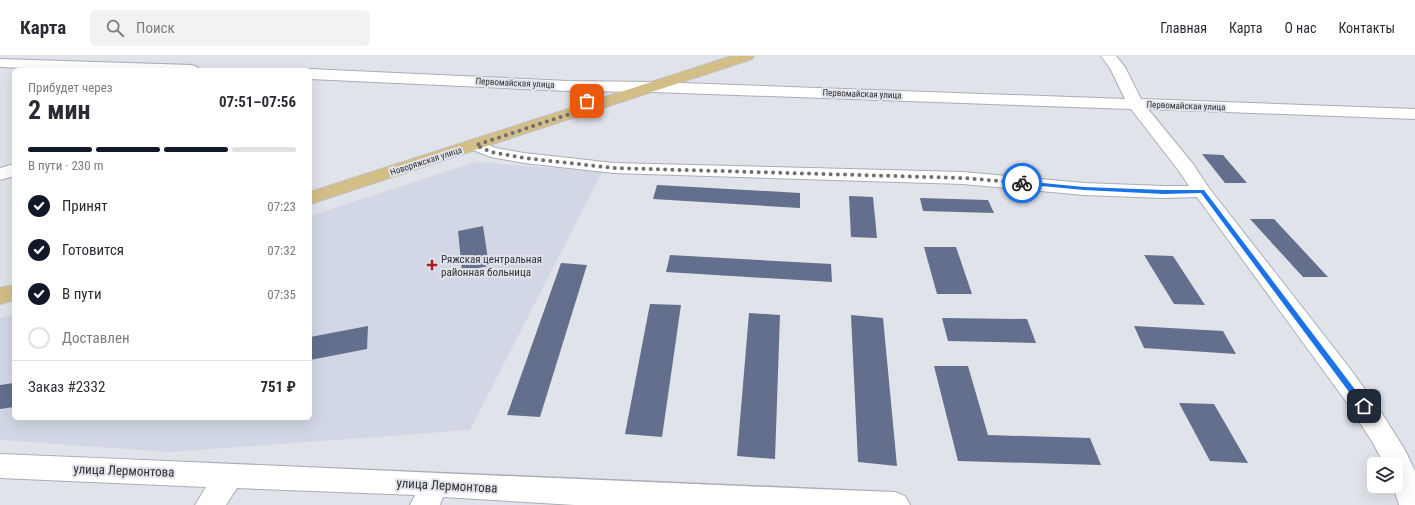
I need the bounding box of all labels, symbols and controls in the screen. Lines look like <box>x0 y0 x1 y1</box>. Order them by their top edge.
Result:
search box <box>90 10 370 46</box>
text: Карта <box>20 16 66 39</box>
icon: search <box>104 17 126 39</box>
text: Поиск <box>136 19 175 37</box>
text: Главная <box>1160 20 1207 36</box>
text: Карта <box>1229 20 1262 36</box>
text: О нас <box>1284 20 1316 36</box>
text: Контакты <box>1338 20 1395 36</box>
street label: Первомайская улица <box>475 76 555 90</box>
text: Прибудет через <box>28 80 113 95</box>
pin <box>570 84 604 118</box>
street label: Первомайская улица <box>822 88 902 100</box>
icon: bag <box>576 90 598 112</box>
text: 07:51–07:56 <box>219 93 296 111</box>
text: 2 мин <box>28 95 90 125</box>
street label: Первомайская улица <box>1146 100 1226 112</box>
street label: Новоряжская улица <box>389 145 463 177</box>
text: В пути · 230 m <box>28 158 103 173</box>
courier <box>1002 163 1042 203</box>
icon: bike <box>1011 172 1033 194</box>
icon: check <box>28 195 50 217</box>
text: Принят <box>62 197 108 215</box>
text: 07:23 <box>267 199 296 214</box>
icon: check <box>28 239 50 261</box>
text: Готовится <box>62 241 124 259</box>
text: 07:32 <box>267 243 296 258</box>
place label: Ряжская центральная районная больница <box>441 253 542 279</box>
marker: Ряжская центральная районная больница <box>426 259 438 271</box>
icon: check <box>28 283 50 305</box>
text: В пути <box>62 285 102 303</box>
text: 07:35 <box>267 287 296 302</box>
text: Доставлен <box>62 329 130 347</box>
text: Заказ #2332 <box>28 378 105 396</box>
text: 751 ₽ <box>260 378 296 396</box>
pin <box>1347 389 1381 423</box>
icon: home <box>1353 395 1375 417</box>
map controls <box>1367 457 1403 493</box>
button: layers <box>1367 457 1403 493</box>
street label: улица Лермонтова <box>73 461 175 480</box>
street label: улица Лермонтова <box>396 475 498 496</box>

